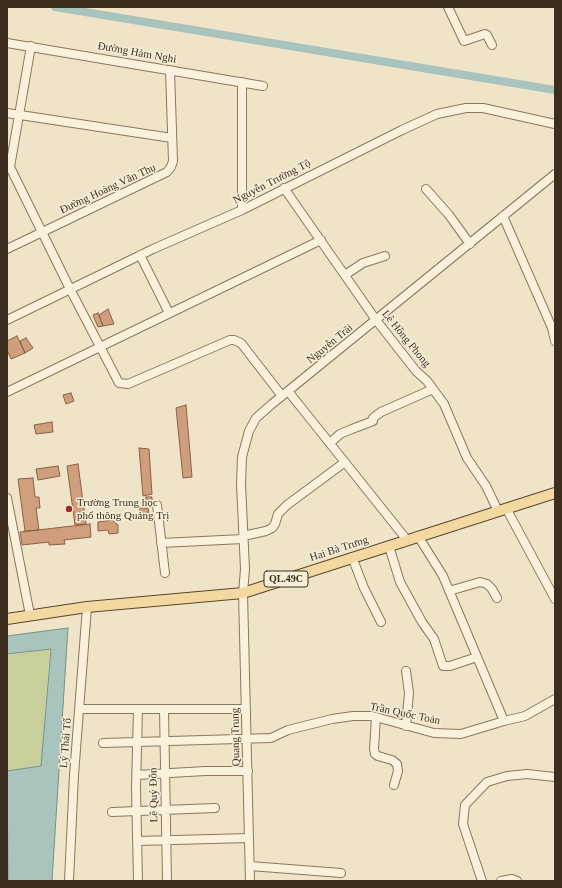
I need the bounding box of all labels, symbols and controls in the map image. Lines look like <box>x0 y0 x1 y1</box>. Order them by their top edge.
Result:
street label: Đường Hàm Nghi <box>97 40 177 66</box>
street label: Nguyễn Trường Tộ <box>231 157 313 207</box>
street label: Đường Hoàng Văn Thụ <box>58 161 158 217</box>
street label: Lê Hồng Phong <box>379 308 433 370</box>
street label: Nguyễn Trãi <box>304 321 356 367</box>
place label: Trường Trung học phổ thông Quảng Trị <box>77 496 169 522</box>
marker: Trường Trung học phổ thông Quảng Trị <box>64 504 74 514</box>
street label: Hai Bà Trưng <box>308 533 370 565</box>
road number: QL.49C <box>264 571 308 587</box>
street label: Trần Quốc Toản <box>369 700 441 728</box>
street label: Quang Trung <box>229 708 243 766</box>
street label: Lý Thái Tổ <box>57 717 75 769</box>
street label: Lê Quý Đôn <box>147 767 161 823</box>

